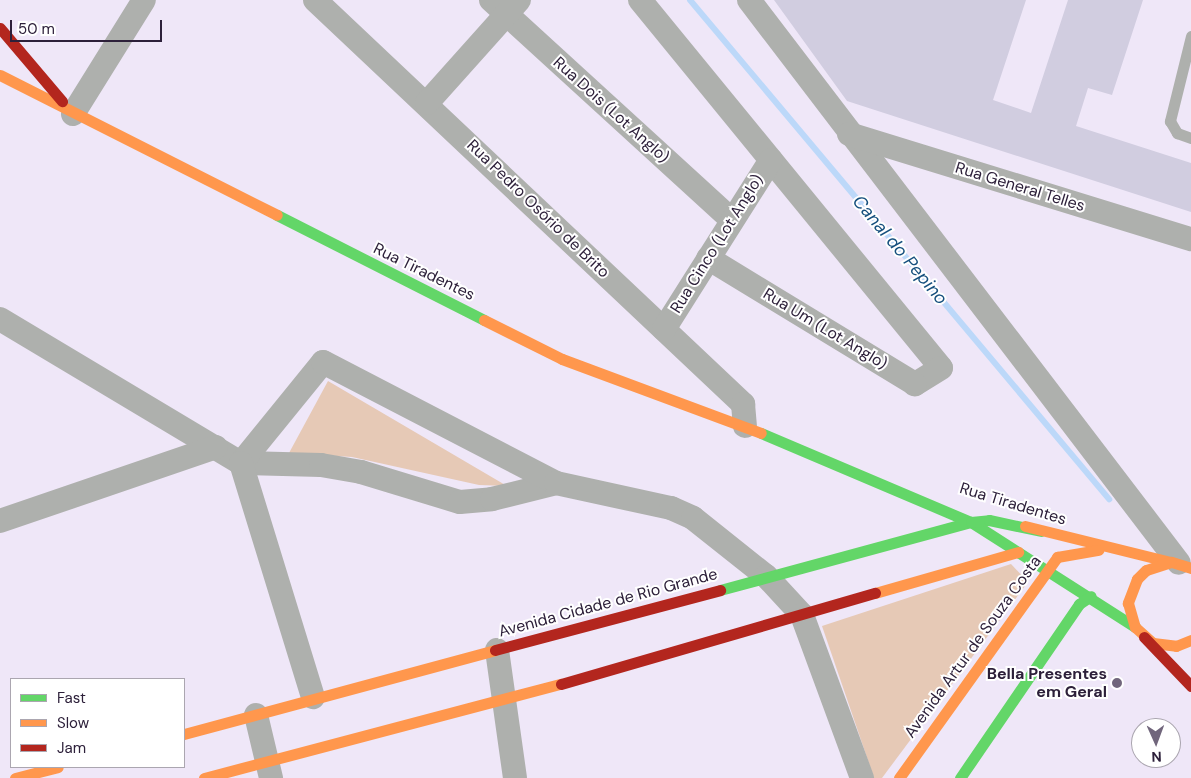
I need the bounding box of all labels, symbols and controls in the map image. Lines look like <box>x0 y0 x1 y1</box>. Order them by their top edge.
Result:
scale bar <box>12 10 165 42</box>
text: 50 m <box>18 19 55 39</box>
street label: Rua Dois (Lot Anglo) <box>549 53 673 167</box>
street label: Rua Pedro Osório de Brito <box>463 136 613 282</box>
street label: Rua General Telles <box>953 158 1087 216</box>
street label: Rua Cinco (Lot Anglo) <box>666 171 768 317</box>
water label: Canal do Pepino <box>848 191 952 309</box>
street label: Rua Tiradentes <box>370 239 478 305</box>
street label: Rua Um (Lot Anglo) <box>759 284 891 374</box>
street label: Rua Tiradentes <box>957 479 1069 529</box>
street label: Avenida Artur de Souza Costa <box>900 552 1046 742</box>
street label: Avenida Cidade de Rio Grande <box>496 564 720 642</box>
place label: Bella Presentes em Geral <box>987 664 1107 702</box>
marker: Bella Presentes em Geral <box>1111 677 1123 689</box>
legend <box>10 678 185 768</box>
text: Fast <box>57 688 86 708</box>
text: Slow <box>57 713 89 733</box>
north arrow <box>1131 718 1181 768</box>
text: Jam <box>57 738 86 758</box>
text: N <box>1151 748 1162 766</box>

